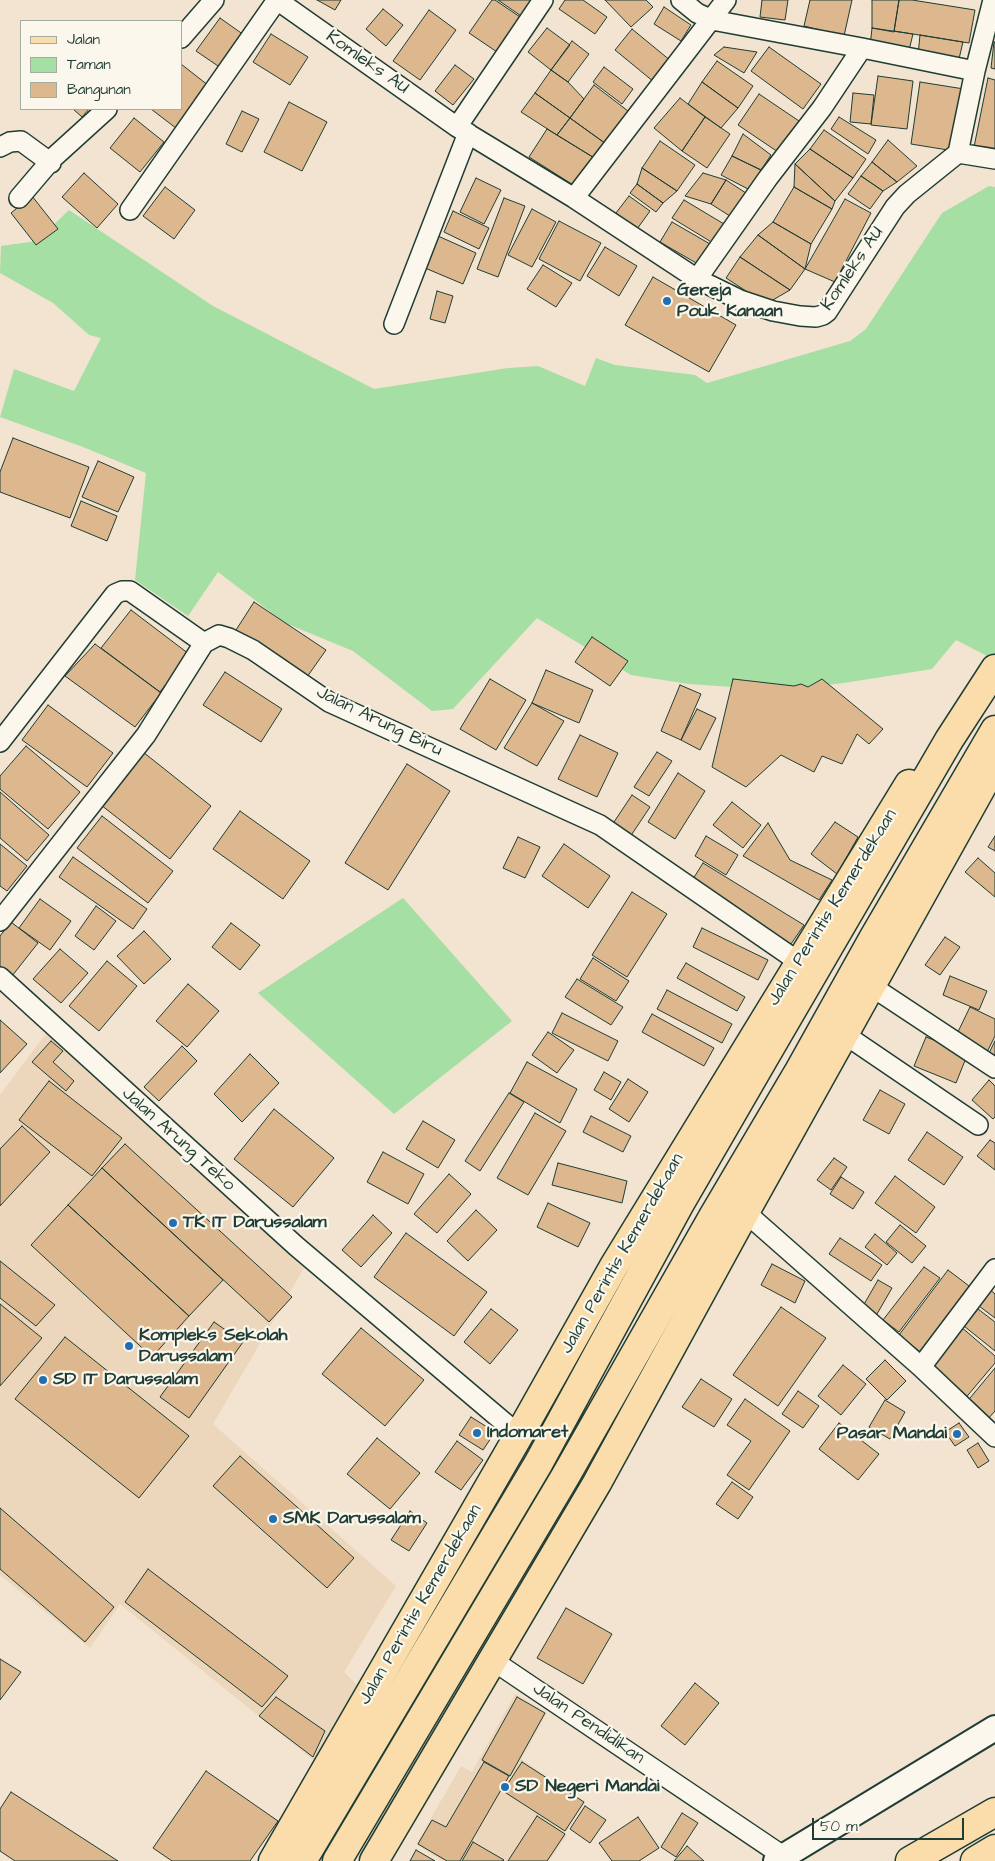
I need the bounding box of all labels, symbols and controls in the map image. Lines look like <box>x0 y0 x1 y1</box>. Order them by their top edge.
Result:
legend <box>20 20 182 110</box>
street label: Komleks AU <box>321 26 413 100</box>
text: Jalan <box>67 29 100 50</box>
text: Taman <box>67 54 111 75</box>
text: Bangunan <box>67 79 131 100</box>
street label: Komleks AU <box>817 223 889 315</box>
place label: Gereja Pouk Kanaan <box>677 280 782 322</box>
marker: Gereja Pouk Kanaan <box>661 295 673 307</box>
street label: Jalan Arung Biru <box>312 682 446 762</box>
street label: Jalan Perintis Kemerdekaan <box>764 806 902 1010</box>
street label: Jalan Arung Teko <box>117 1083 239 1197</box>
street label: Jalan Perintis Kemerdekaan <box>557 1150 689 1358</box>
place label: TK IT Darussalam <box>183 1212 327 1234</box>
marker: TK IT Darussalam <box>167 1217 179 1229</box>
place label: Kompleks Sekolah Darussalam <box>139 1325 287 1368</box>
marker: Kompleks Sekolah Darussalam <box>123 1340 135 1352</box>
place label: SD IT Darussalam <box>53 1369 198 1391</box>
marker: SD IT Darussalam <box>37 1374 49 1386</box>
place label: Indomaret <box>487 1422 568 1444</box>
place label: Pasar Mandai <box>837 1423 947 1445</box>
marker: Indomaret <box>471 1427 483 1439</box>
marker: Pasar Mandai <box>951 1428 963 1440</box>
street label: Jalan Perintis Kemerdekaan <box>355 1501 487 1709</box>
place label: SMK Darussalam <box>283 1508 421 1530</box>
marker: SMK Darussalam <box>267 1513 279 1525</box>
street label: Jalan Pendidikan <box>528 1679 648 1769</box>
place label: SD Negeri Mandai <box>515 1776 660 1798</box>
marker: SD Negeri Mandai <box>499 1781 511 1793</box>
scale bar <box>815 1808 968 1840</box>
text: 50 m <box>820 1816 858 1837</box>

